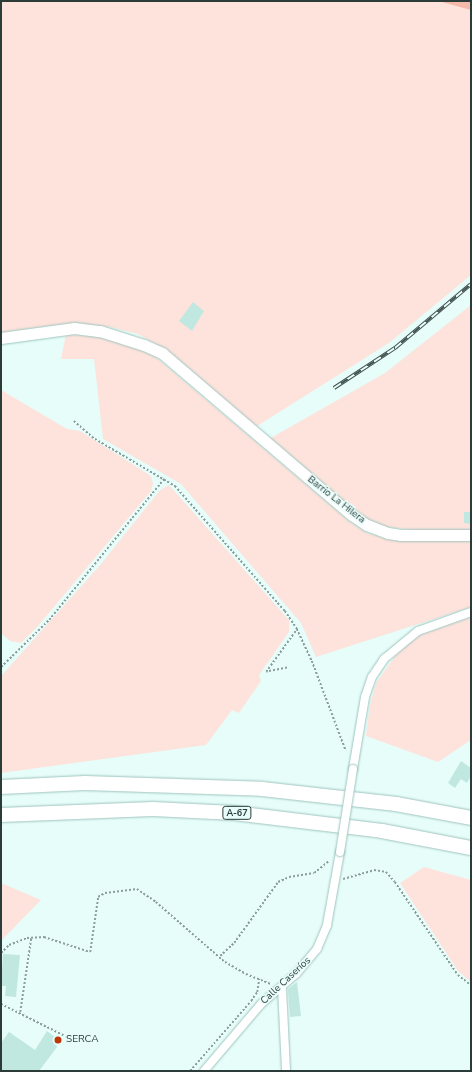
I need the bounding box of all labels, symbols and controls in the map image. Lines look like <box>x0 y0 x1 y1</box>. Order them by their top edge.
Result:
street label: Barrio La Hilera <box>305 474 367 526</box>
road number: A-67 <box>222 806 252 820</box>
street label: Calle Caseríos <box>259 955 313 1007</box>
place label: SERCA <box>66 1034 98 1046</box>
marker: SERCA <box>53 1035 63 1045</box>

